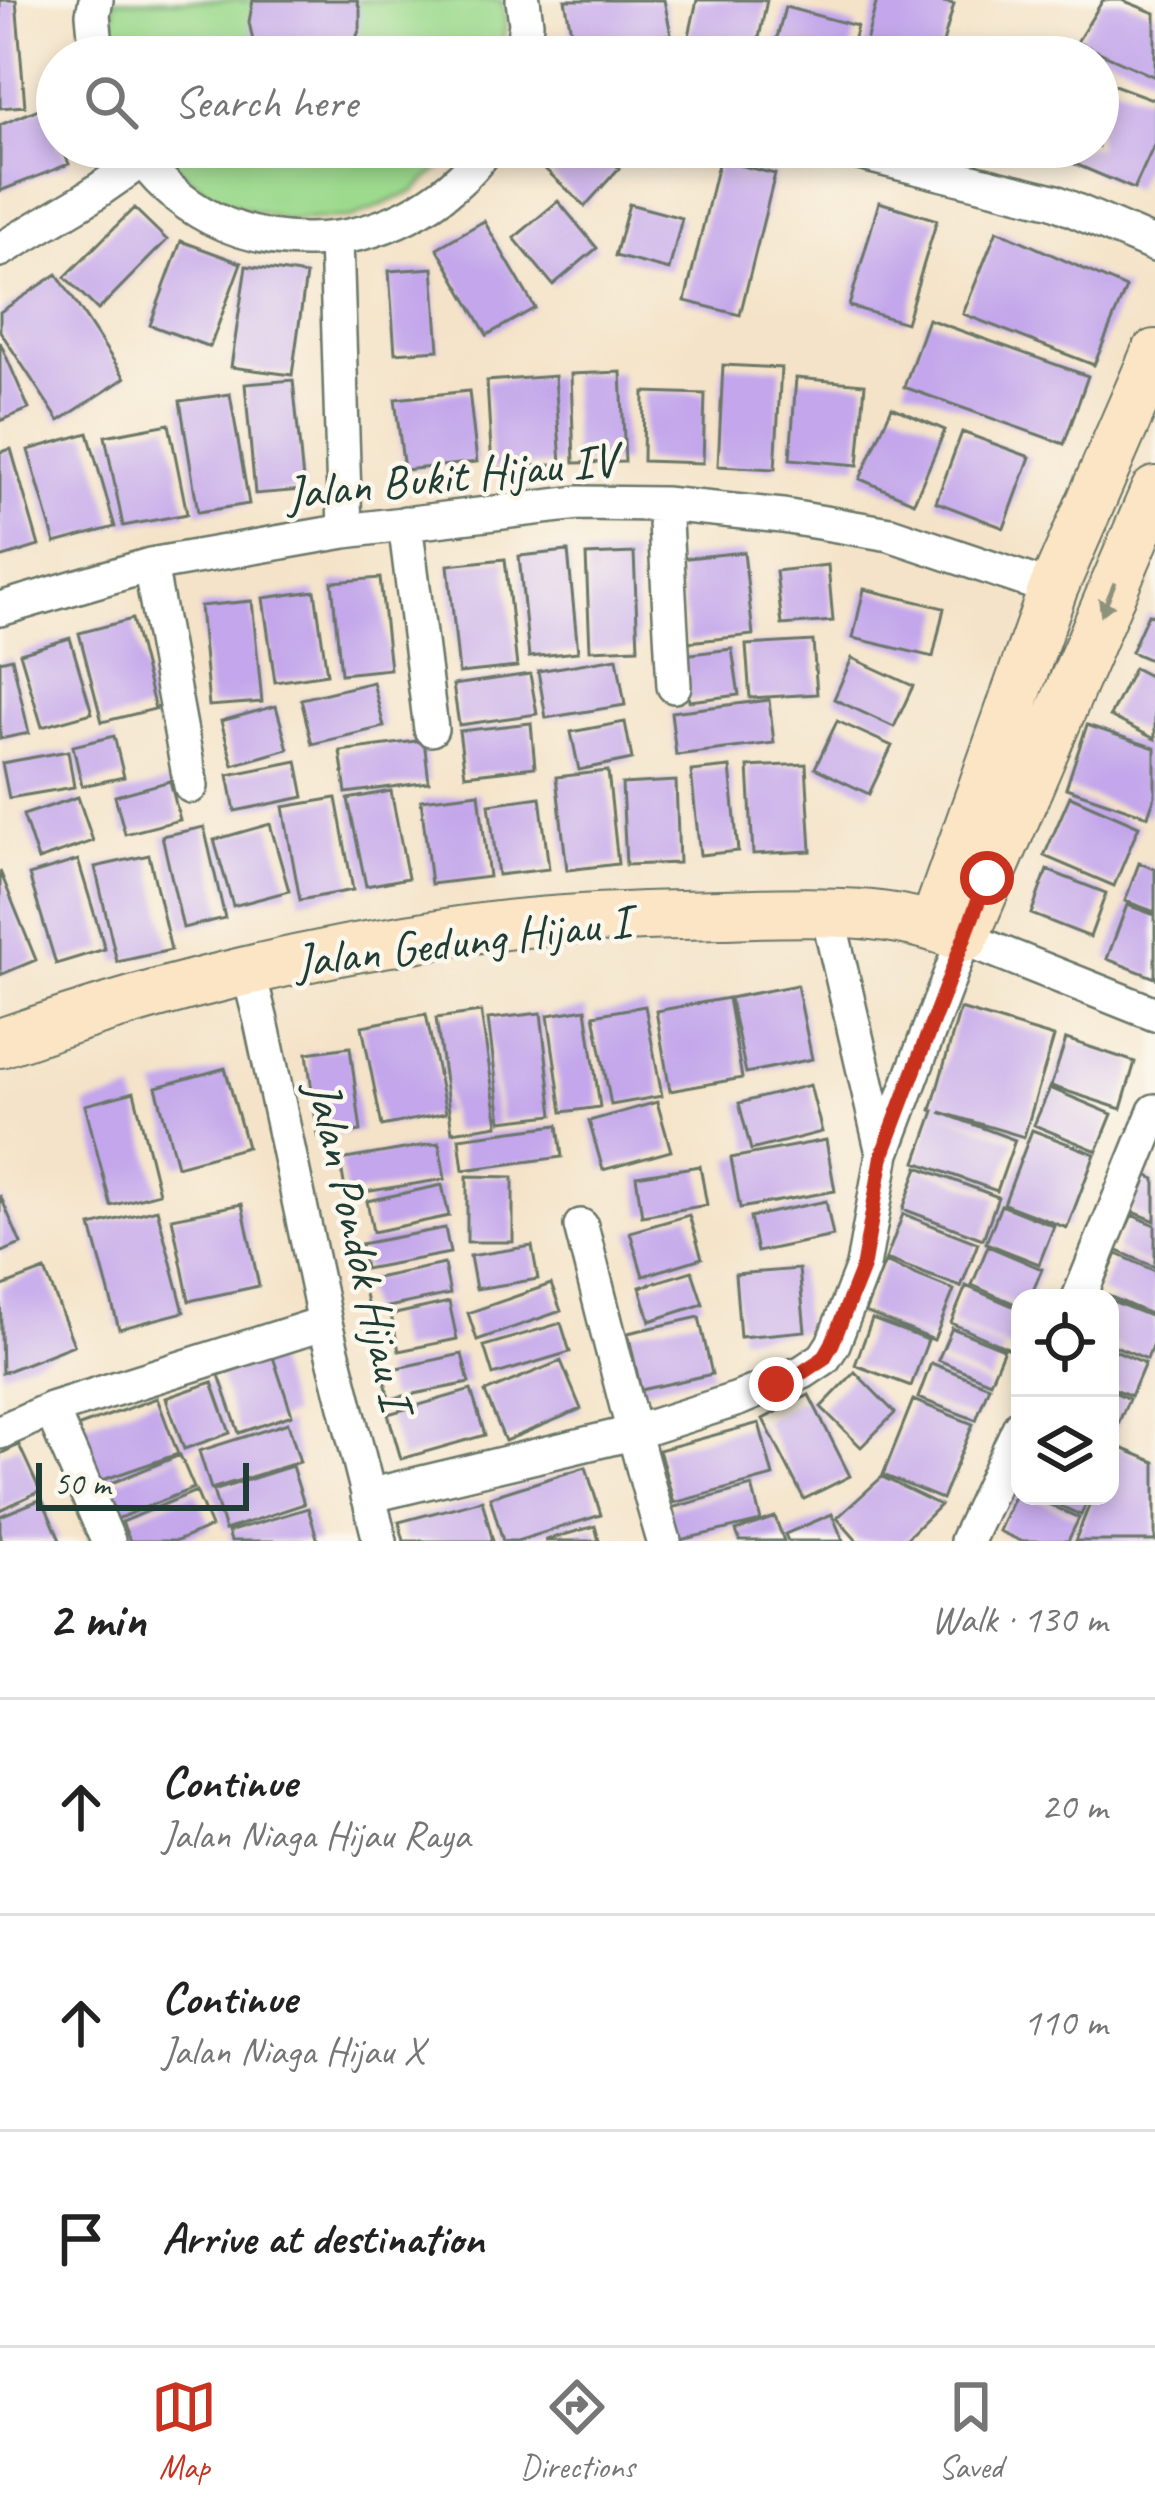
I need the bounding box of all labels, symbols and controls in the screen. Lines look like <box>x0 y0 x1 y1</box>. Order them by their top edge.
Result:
search box <box>36 36 1119 168</box>
icon: search <box>78 69 144 135</box>
text: Search here <box>174 74 357 131</box>
street label: Jalan Bukit Hijau IV <box>281 428 627 523</box>
one-way arrow <box>1098 582 1118 617</box>
route start <box>960 851 1014 905</box>
street label: Jalan Gedung Hijau I <box>290 890 642 992</box>
street label: Jalan Pondok Hijau I <box>293 1073 429 1424</box>
map controls <box>1011 1289 1119 1505</box>
button: locate <box>1011 1289 1119 1397</box>
route end <box>749 1357 803 1411</box>
button: layers <box>1011 1397 1119 1505</box>
scale bar <box>36 1457 249 1510</box>
text: 50 m <box>54 1463 110 1505</box>
text: 2 min <box>48 1587 146 1651</box>
text: Walk · 130 m <box>931 1595 1107 1644</box>
text: Continue <box>162 1754 296 1811</box>
icon: ahead <box>48 1774 114 1840</box>
text: 20 m <box>1041 1782 1107 1831</box>
text: Jalan Niaga Hijau Raya <box>162 1811 470 1860</box>
text: Continue <box>162 1970 296 2027</box>
icon: ahead <box>48 1990 114 2056</box>
text: 110 m <box>1023 1998 1107 2047</box>
text: Jalan Niaga Hijau X <box>162 2027 424 2076</box>
icon: arrive <box>48 2206 114 2272</box>
text: Arrive at destination <box>162 2210 484 2267</box>
tab: Map <box>151 2374 217 2488</box>
tab: Directions <box>520 2374 635 2488</box>
tab: Saved <box>938 2374 1004 2488</box>

